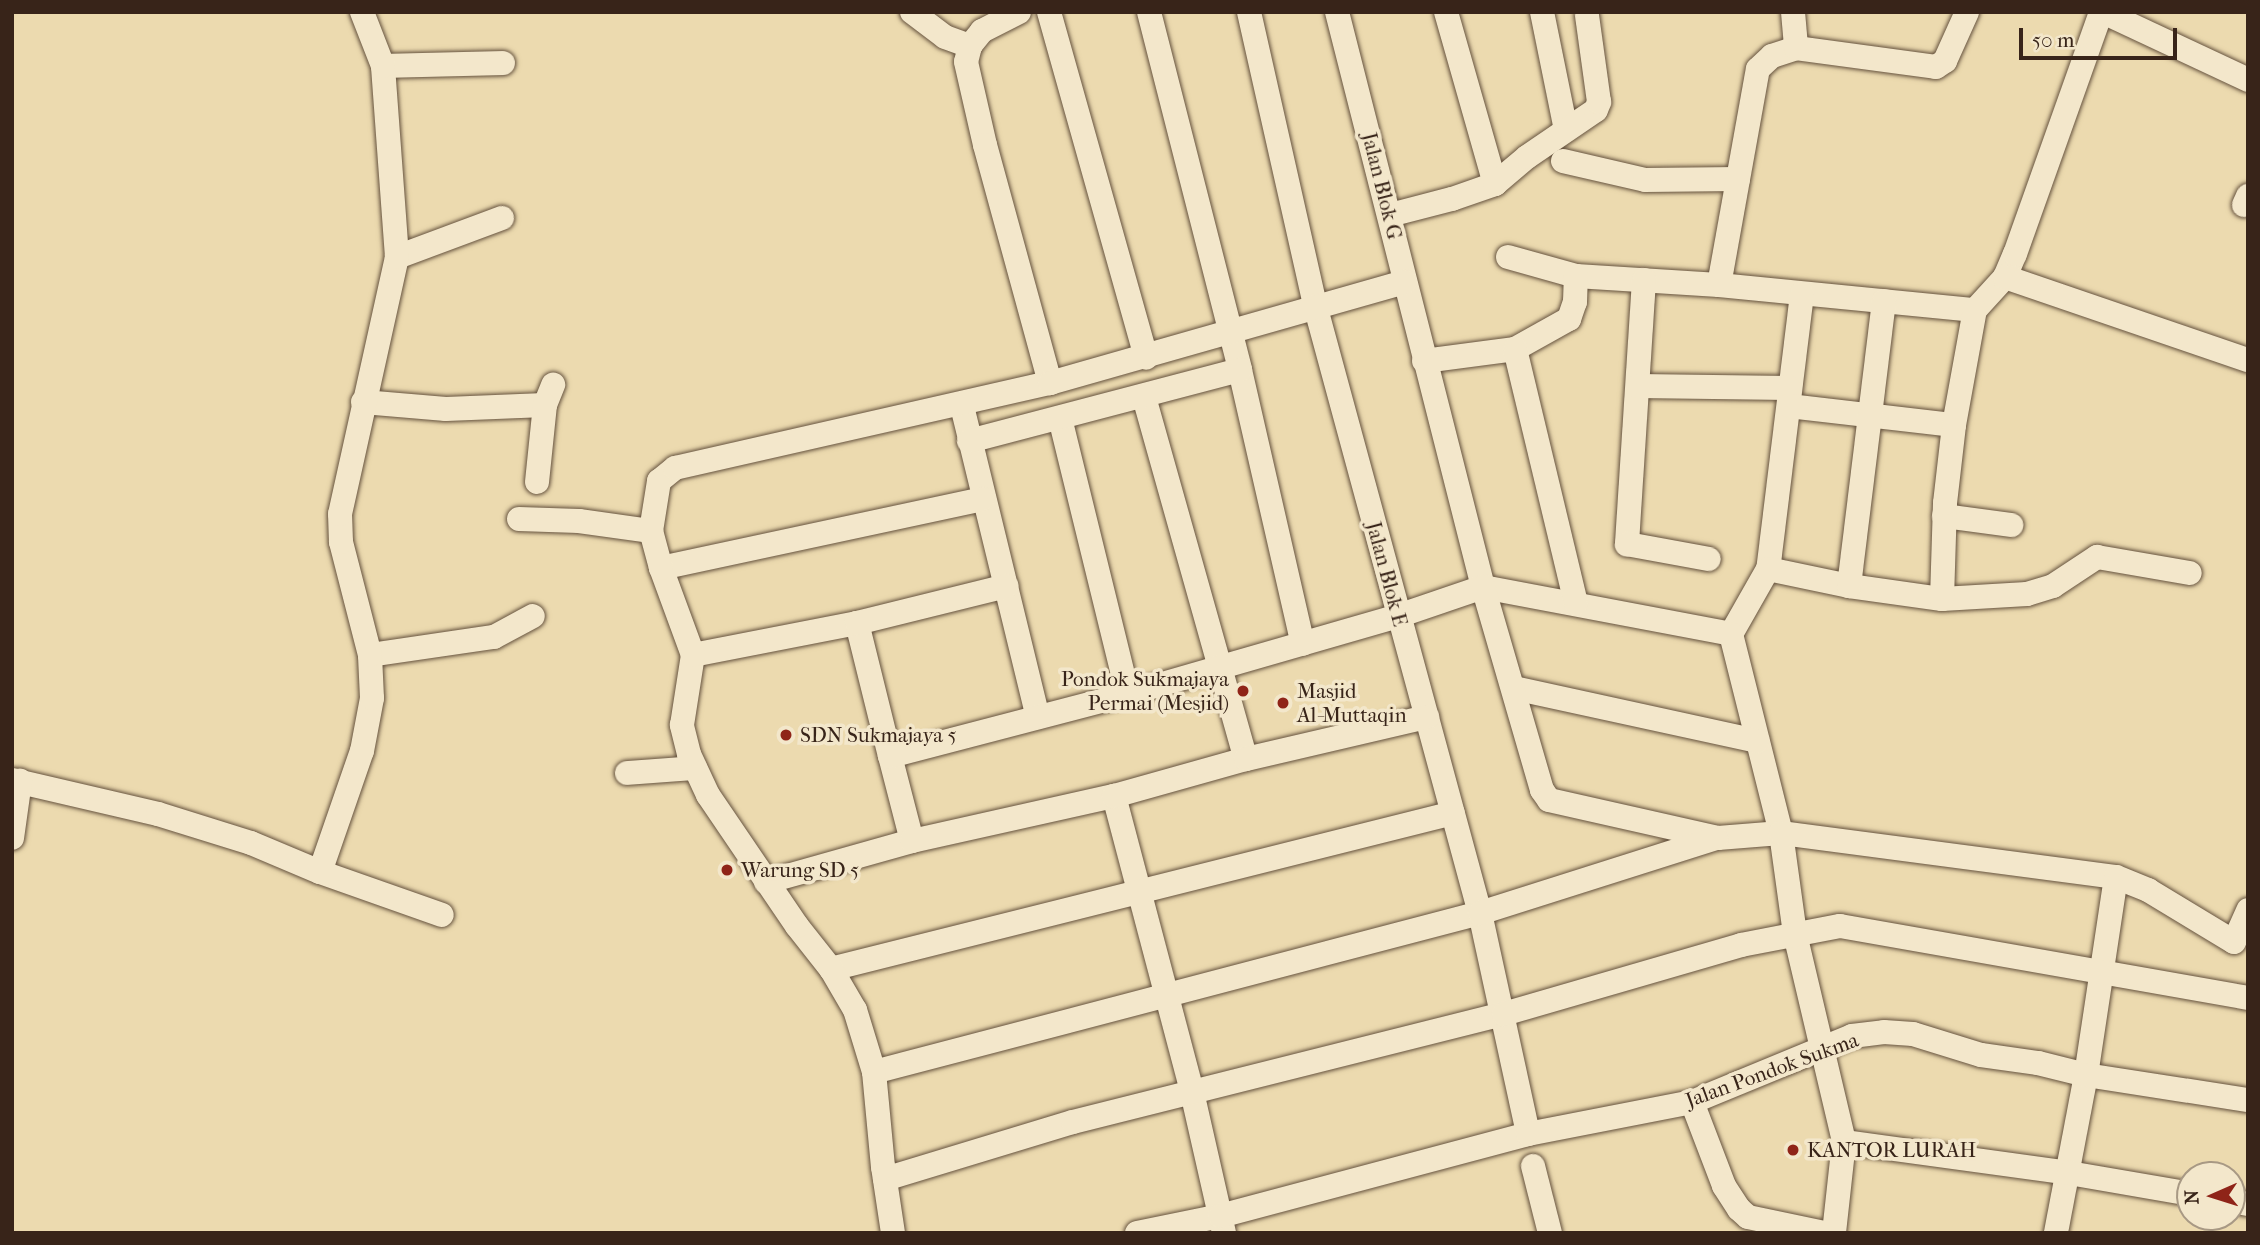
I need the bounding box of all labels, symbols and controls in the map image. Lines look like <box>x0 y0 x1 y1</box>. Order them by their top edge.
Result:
scale bar <box>2022 14 2180 58</box>
text: 50 m <box>2032 28 2075 52</box>
street label: Jalan Blok G <box>1357 130 1407 242</box>
street label: Jalan Blok E <box>1361 519 1413 629</box>
place label: Pondok Sukmajaya Permai (Mesjid) <box>1061 666 1229 716</box>
place label: Masjid Al-Muttaqin <box>1297 678 1407 728</box>
marker: Pondok Sukmajaya Permai (Mesjid) <box>1235 683 1251 699</box>
marker: Masjid Al-Muttaqin <box>1275 695 1291 711</box>
place label: SDN Sukmajaya 5 <box>800 722 957 748</box>
marker: SDN Sukmajaya 5 <box>778 727 794 743</box>
place label: Warung SD 5 <box>741 857 859 883</box>
marker: Warung SD 5 <box>719 862 735 878</box>
street label: Jalan Pondok Sukma <box>1682 1027 1862 1113</box>
place label: KANTOR LURAH <box>1807 1137 1976 1163</box>
marker: KANTOR LURAH <box>1785 1142 1801 1158</box>
north arrow <box>2176 1161 2246 1231</box>
text: N <box>2181 1189 2203 1205</box>

